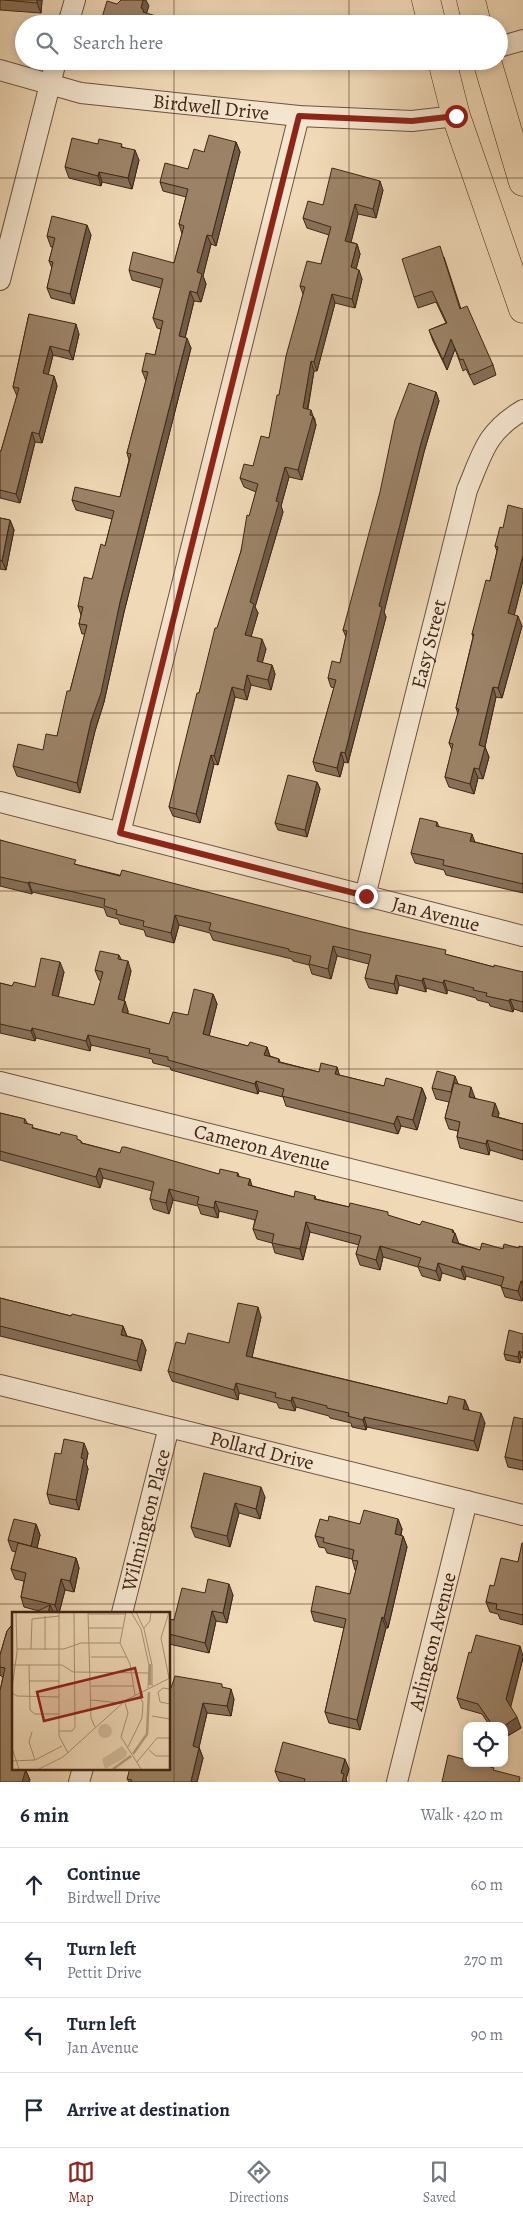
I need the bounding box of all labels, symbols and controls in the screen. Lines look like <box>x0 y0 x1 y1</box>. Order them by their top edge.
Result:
search box <box>15 15 508 70</box>
icon: search <box>33 29 61 57</box>
text: Search here <box>73 30 163 56</box>
street label: Birdwell Drive <box>151 88 271 127</box>
route start <box>445 105 468 128</box>
street label: Easy Street <box>405 596 453 691</box>
route end <box>355 885 378 908</box>
street label: Jan Avenue <box>389 890 483 938</box>
street label: Cameron Avenue <box>191 1118 333 1178</box>
street label: Pollard Drive <box>207 1425 317 1477</box>
street label: Wilmington Place <box>115 1446 177 1595</box>
street label: Arlington Avenue <box>402 1569 463 1714</box>
inset map <box>12 1612 170 1770</box>
map controls <box>463 1722 508 1767</box>
button: locate <box>463 1722 508 1767</box>
text: 6 min <box>20 1801 69 1829</box>
text: Walk · 420 m <box>421 1804 503 1826</box>
text: Continue <box>67 1861 141 1887</box>
icon: ahead <box>20 1871 48 1899</box>
text: 60 m <box>471 1874 503 1896</box>
text: Birdwell Drive <box>67 1887 161 1909</box>
text: Turn left <box>67 1936 136 1962</box>
icon: left <box>20 1946 48 1974</box>
text: 270 m <box>464 1949 503 1971</box>
text: Pettit Drive <box>67 1962 142 1984</box>
text: Turn left <box>67 2011 136 2037</box>
icon: left <box>20 2021 48 2049</box>
text: 90 m <box>471 2024 503 2046</box>
text: Jan Avenue <box>67 2037 139 2059</box>
icon: arrive <box>20 2096 48 2124</box>
text: Arrive at destination <box>67 2097 230 2123</box>
tab: Map <box>67 2158 95 2207</box>
tab: Directions <box>229 2158 289 2207</box>
tab: Saved <box>423 2158 456 2207</box>

